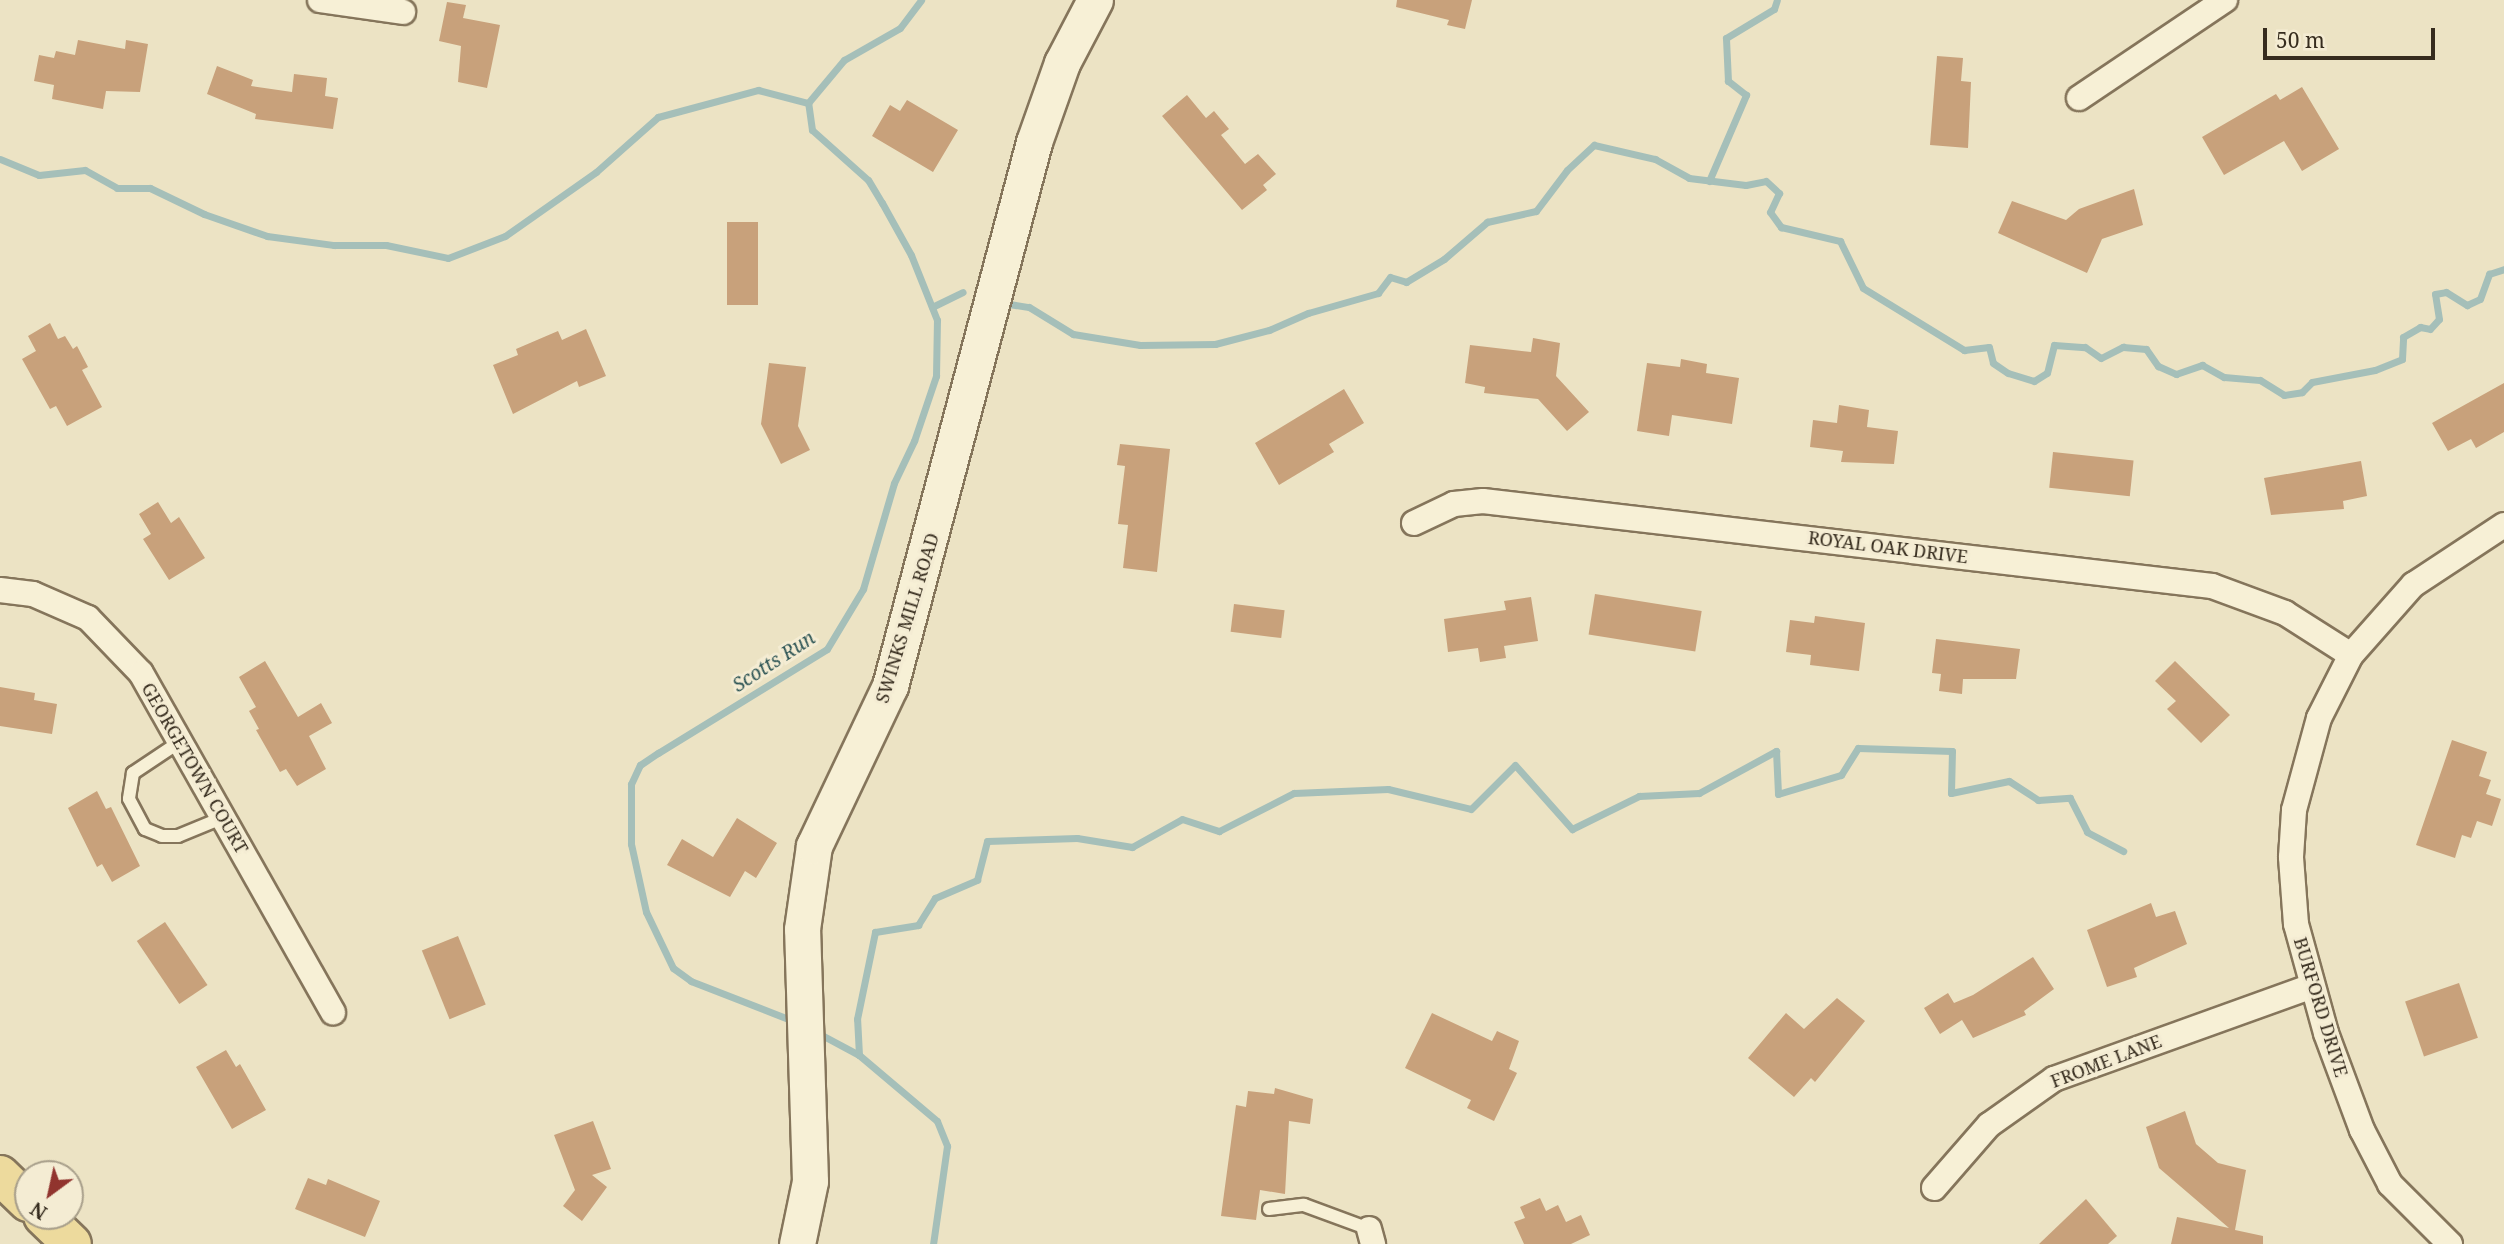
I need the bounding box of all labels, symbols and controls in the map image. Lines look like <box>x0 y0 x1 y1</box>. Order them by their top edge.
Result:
scale bar <box>2266 14 2438 58</box>
text: 50 m <box>2276 26 2325 54</box>
street label: ROYAL OAK DRIVE <box>1807 526 1969 568</box>
street label: SWINKS MILL ROAD <box>871 530 943 706</box>
water label: Scotts Run <box>729 627 819 697</box>
street label: GEORGETOWN COURT <box>137 679 253 857</box>
street label: BURFORD DRIVE <box>2289 935 2353 1079</box>
street label: FROME LANE <box>2047 1030 2165 1092</box>
north arrow <box>14 1160 84 1230</box>
text: N <box>25 1196 52 1226</box>

